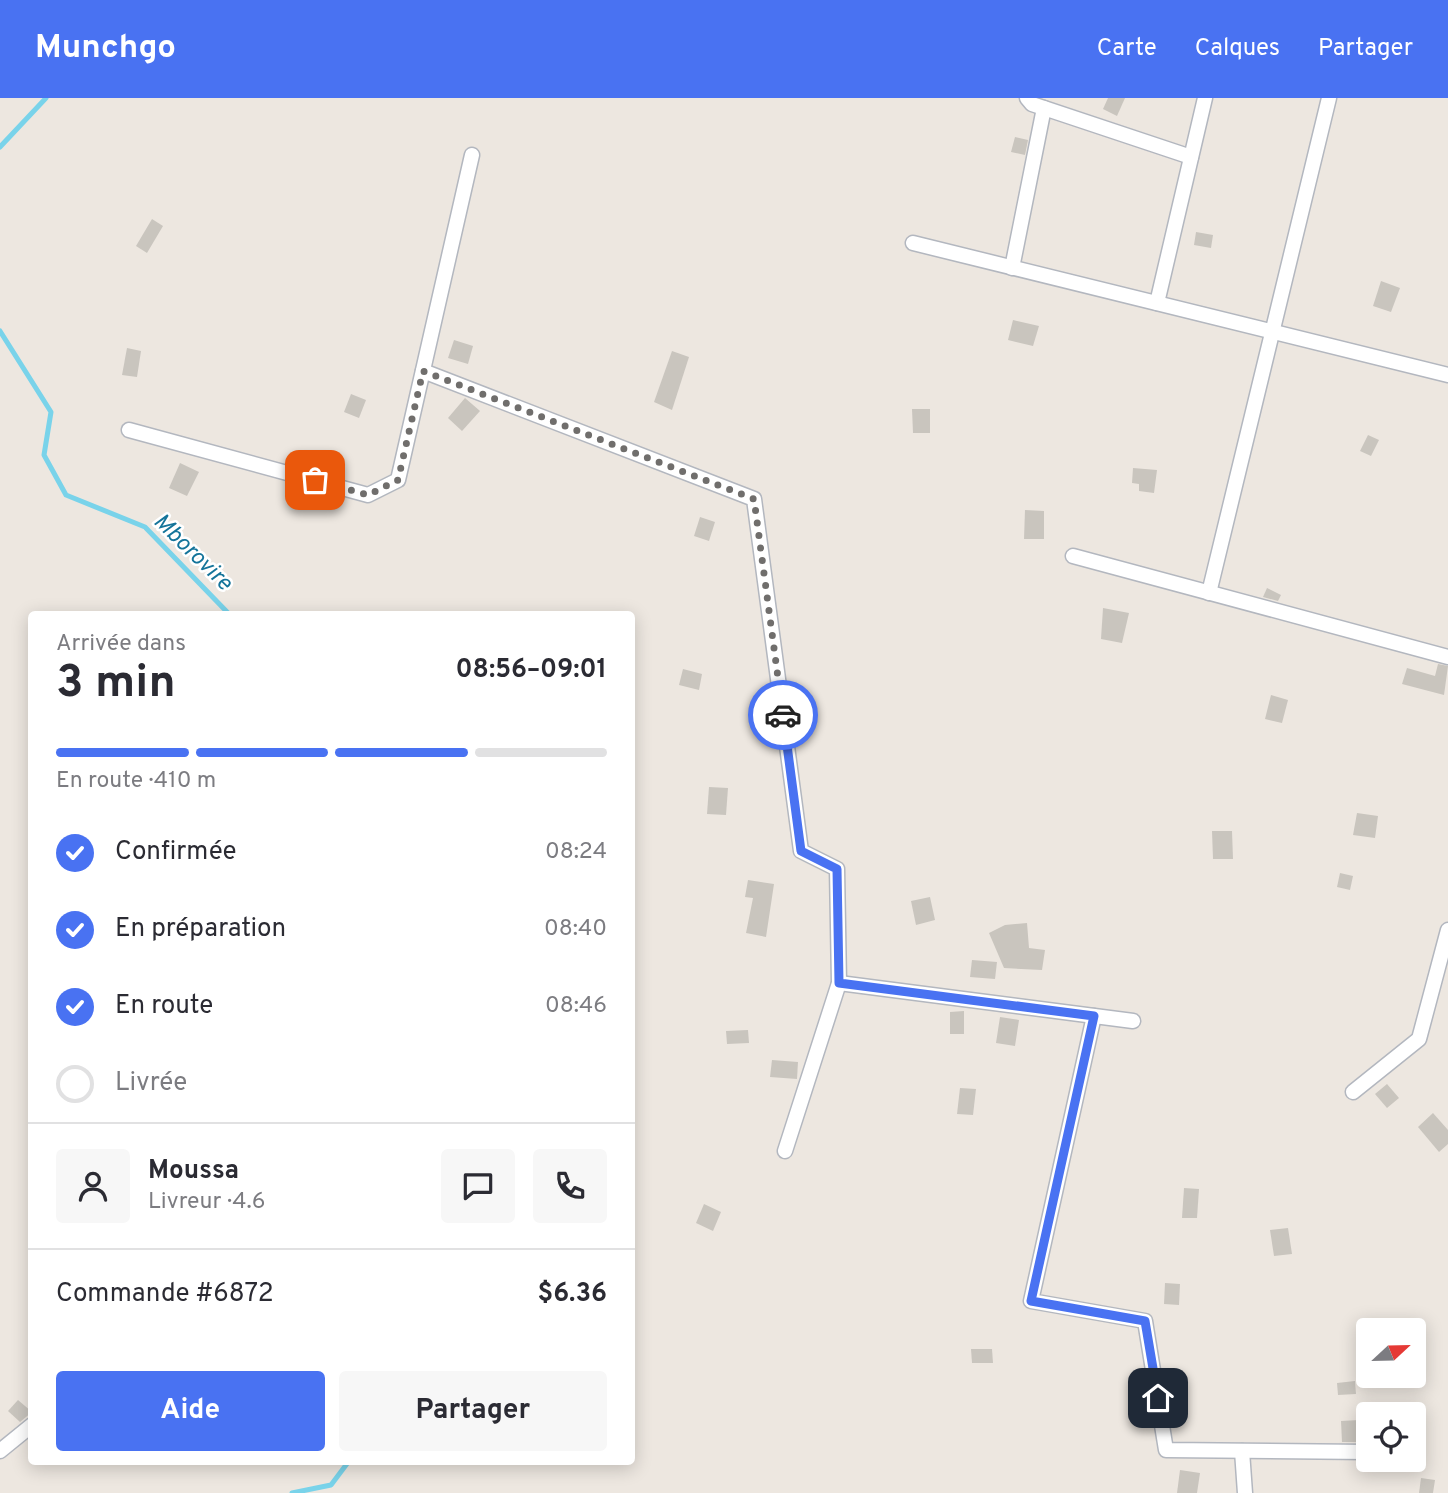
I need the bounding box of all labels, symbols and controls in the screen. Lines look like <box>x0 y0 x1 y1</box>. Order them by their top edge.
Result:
text: Munchgo <box>35 28 176 70</box>
text: Carte <box>1097 34 1157 64</box>
text: Calques <box>1195 34 1280 64</box>
text: Partager <box>1318 34 1413 64</box>
pin <box>285 450 345 510</box>
icon: bag <box>296 461 334 499</box>
water label: Mborovire <box>146 508 239 599</box>
text: Arrivée dans <box>56 630 186 659</box>
text: 08:56–09:01 <box>455 654 607 687</box>
text: 3 min <box>56 655 176 714</box>
courier <box>748 680 818 750</box>
icon: car <box>764 696 802 734</box>
text: En route · 410 m <box>56 767 216 796</box>
icon: check <box>56 834 94 872</box>
text: Confirmée <box>115 836 237 869</box>
text: 08:24 <box>545 838 607 867</box>
icon: check <box>56 911 94 949</box>
text: En préparation <box>115 913 286 946</box>
text: 08:40 <box>544 915 607 944</box>
icon: check <box>56 988 94 1026</box>
text: En route <box>115 990 213 1023</box>
text: 08:46 <box>545 992 607 1021</box>
text: Livrée <box>115 1067 187 1100</box>
button: person <box>56 1149 130 1223</box>
button: chat <box>441 1149 515 1223</box>
button: phone <box>533 1149 607 1223</box>
text: Moussa <box>148 1155 239 1188</box>
text: Livreur · 4.6 <box>148 1188 265 1217</box>
text: Commande #6872 <box>56 1278 274 1311</box>
text: $6.36 <box>537 1278 607 1311</box>
north arrow <box>1356 1318 1426 1388</box>
map controls <box>1356 1318 1426 1472</box>
pin <box>1128 1368 1188 1428</box>
button: Aide <box>56 1371 325 1451</box>
button: Partager <box>339 1371 607 1451</box>
icon: home <box>1139 1379 1177 1417</box>
button: locate <box>1356 1402 1426 1472</box>

